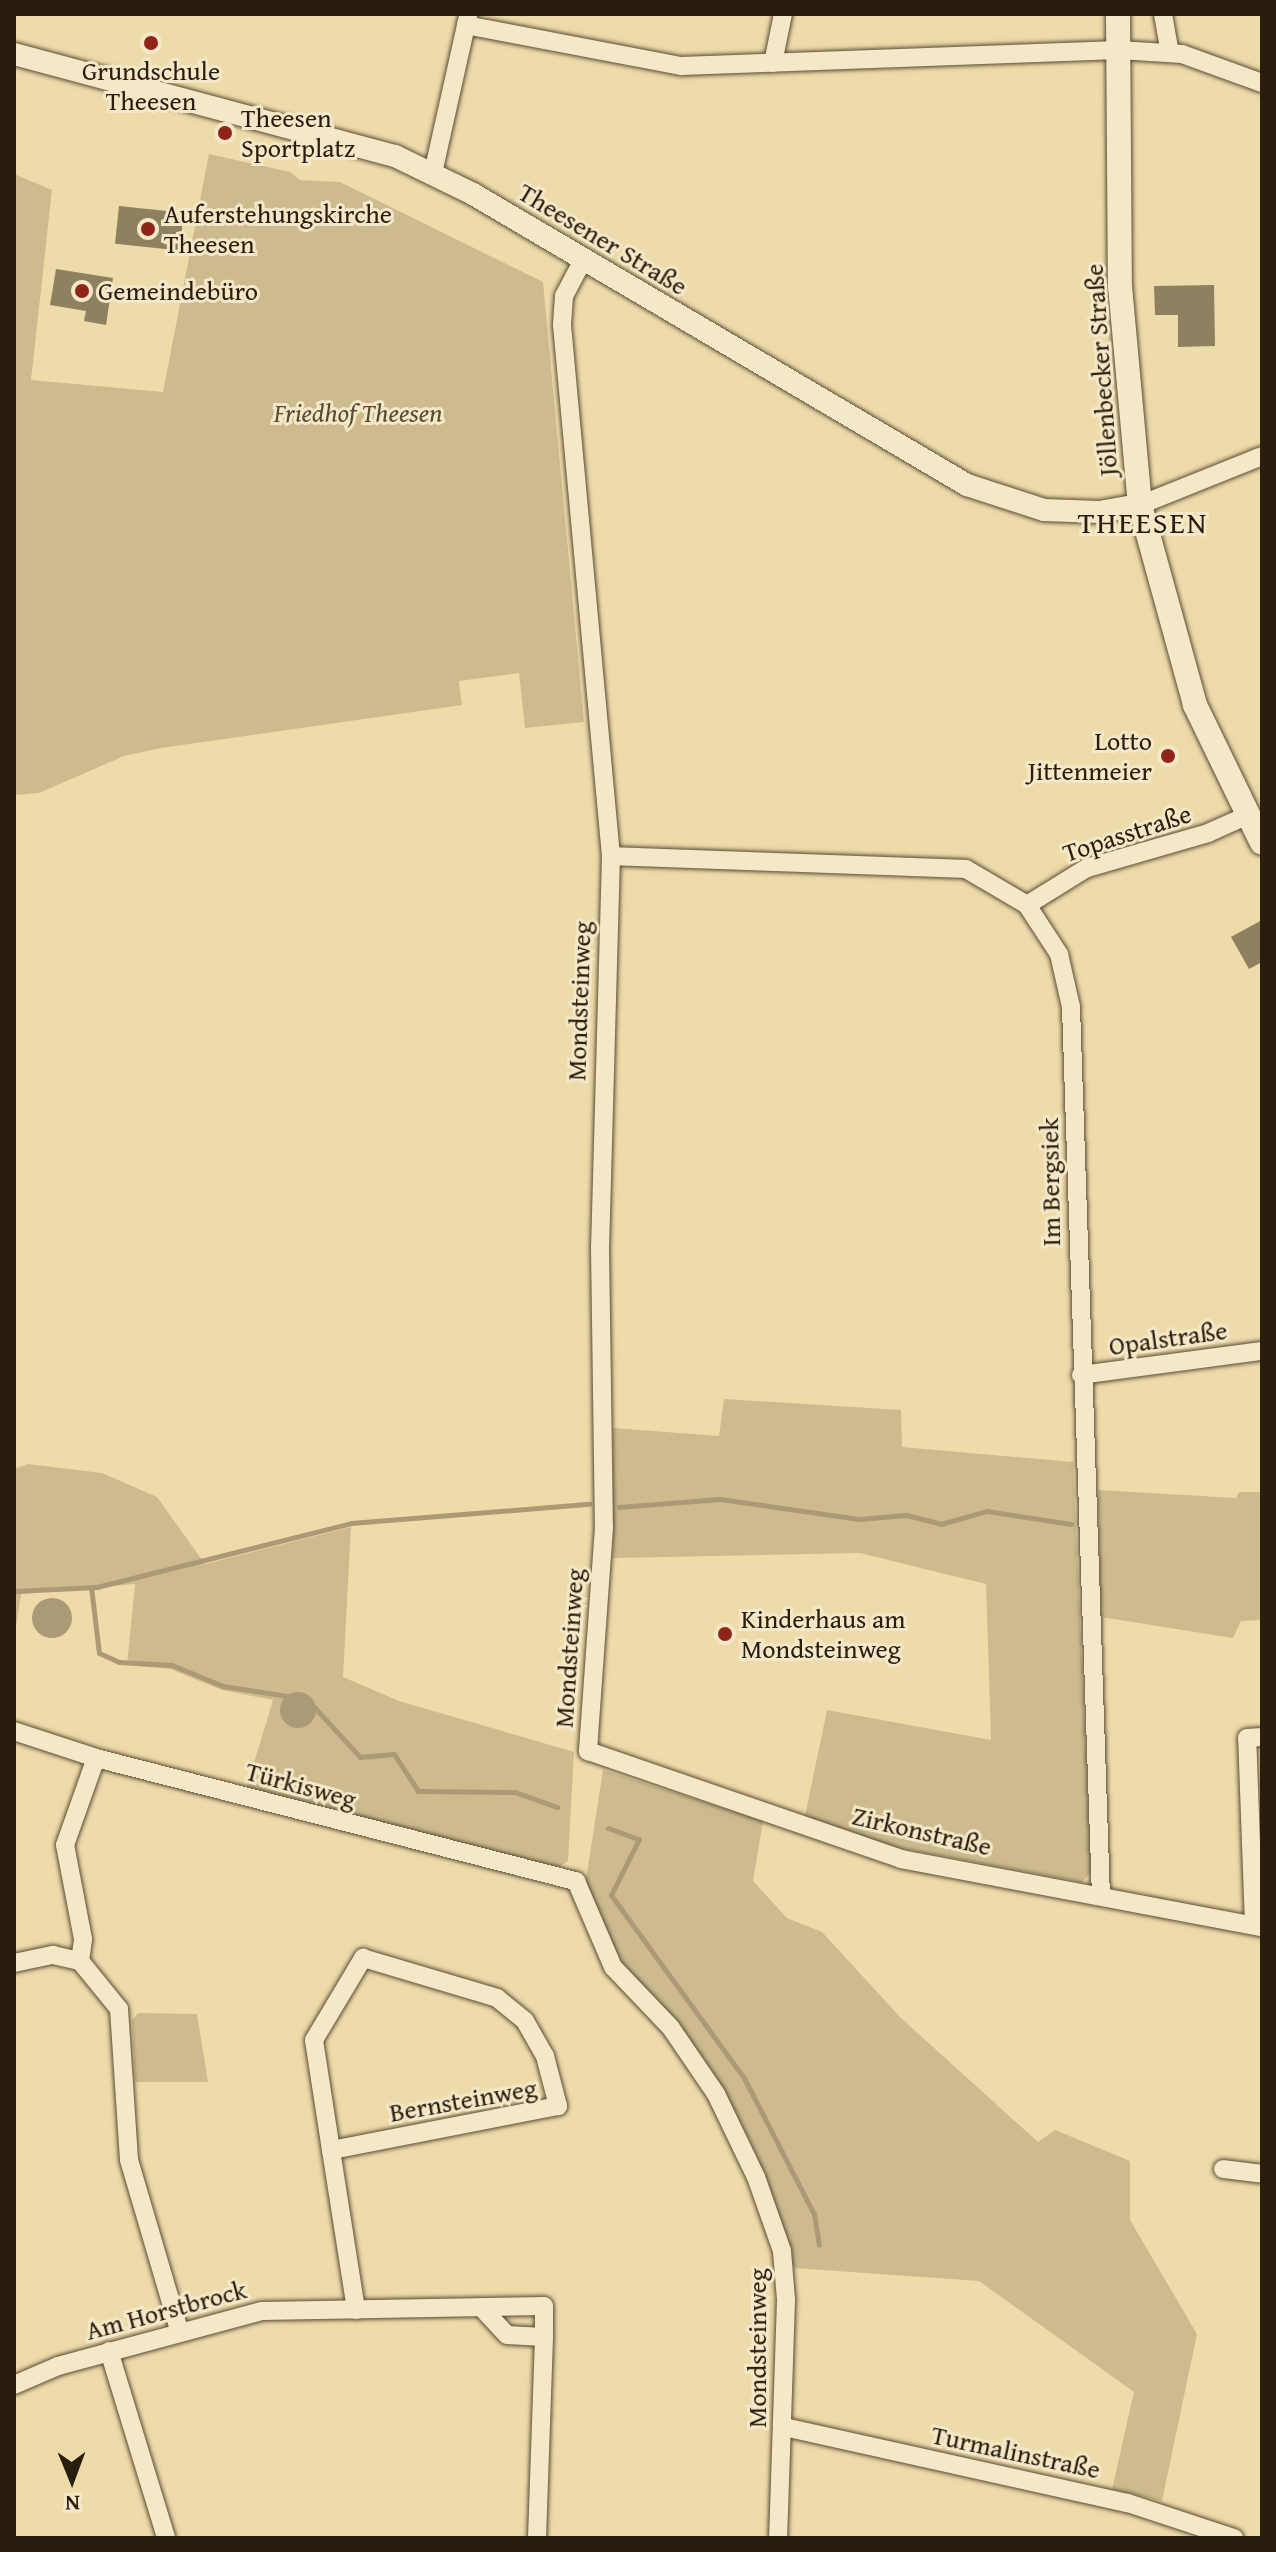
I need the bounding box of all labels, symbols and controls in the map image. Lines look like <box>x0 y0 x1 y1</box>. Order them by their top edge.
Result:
marker: Grundschule Theesen <box>142 34 160 52</box>
place label: Grundschule Theesen <box>82 55 220 116</box>
place label: Theesen Sportplatz <box>241 102 355 164</box>
marker: Theesen Sportplatz <box>216 124 234 142</box>
street label: Theesener Straße <box>513 176 693 302</box>
place label: Auferstehungskirche Theesen <box>164 198 392 260</box>
marker: Auferstehungskirche Theesen <box>139 220 157 238</box>
street label: Jöllenbecker Straße <box>1078 263 1124 477</box>
place label: Gemeindebüro <box>98 275 258 307</box>
marker: Gemeindebüro <box>73 282 91 300</box>
park label: Friedhof Theesen <box>274 397 442 429</box>
district label: THEESEN <box>1078 504 1208 540</box>
place label: Lotto Jittenmeier <box>1028 725 1152 786</box>
marker: Lotto Jittenmeier <box>1159 747 1177 765</box>
street label: Topasstraße <box>1059 798 1195 868</box>
street label: Mondsteinweg <box>561 921 597 1081</box>
street label: Im Bergsiek <box>1033 1117 1067 1247</box>
street label: Opalstraße <box>1107 1314 1229 1362</box>
street label: Mondsteinweg <box>548 1567 590 1729</box>
place label: Kinderhaus am Mondsteinweg <box>741 1603 906 1664</box>
marker: Kinderhaus am Mondsteinweg <box>716 1625 734 1643</box>
street label: Türkisweg <box>242 1755 360 1815</box>
street label: Zirkonstraße <box>849 1800 995 1862</box>
street label: Bernsteinweg <box>387 2072 539 2128</box>
street label: Mondsteinweg <box>741 2268 773 2428</box>
street label: Am Horstbrock <box>82 2274 250 2346</box>
street label: Turmalinstraße <box>929 2419 1103 2485</box>
north arrow <box>32 2440 112 2520</box>
text: N <box>65 2488 80 2520</box>

